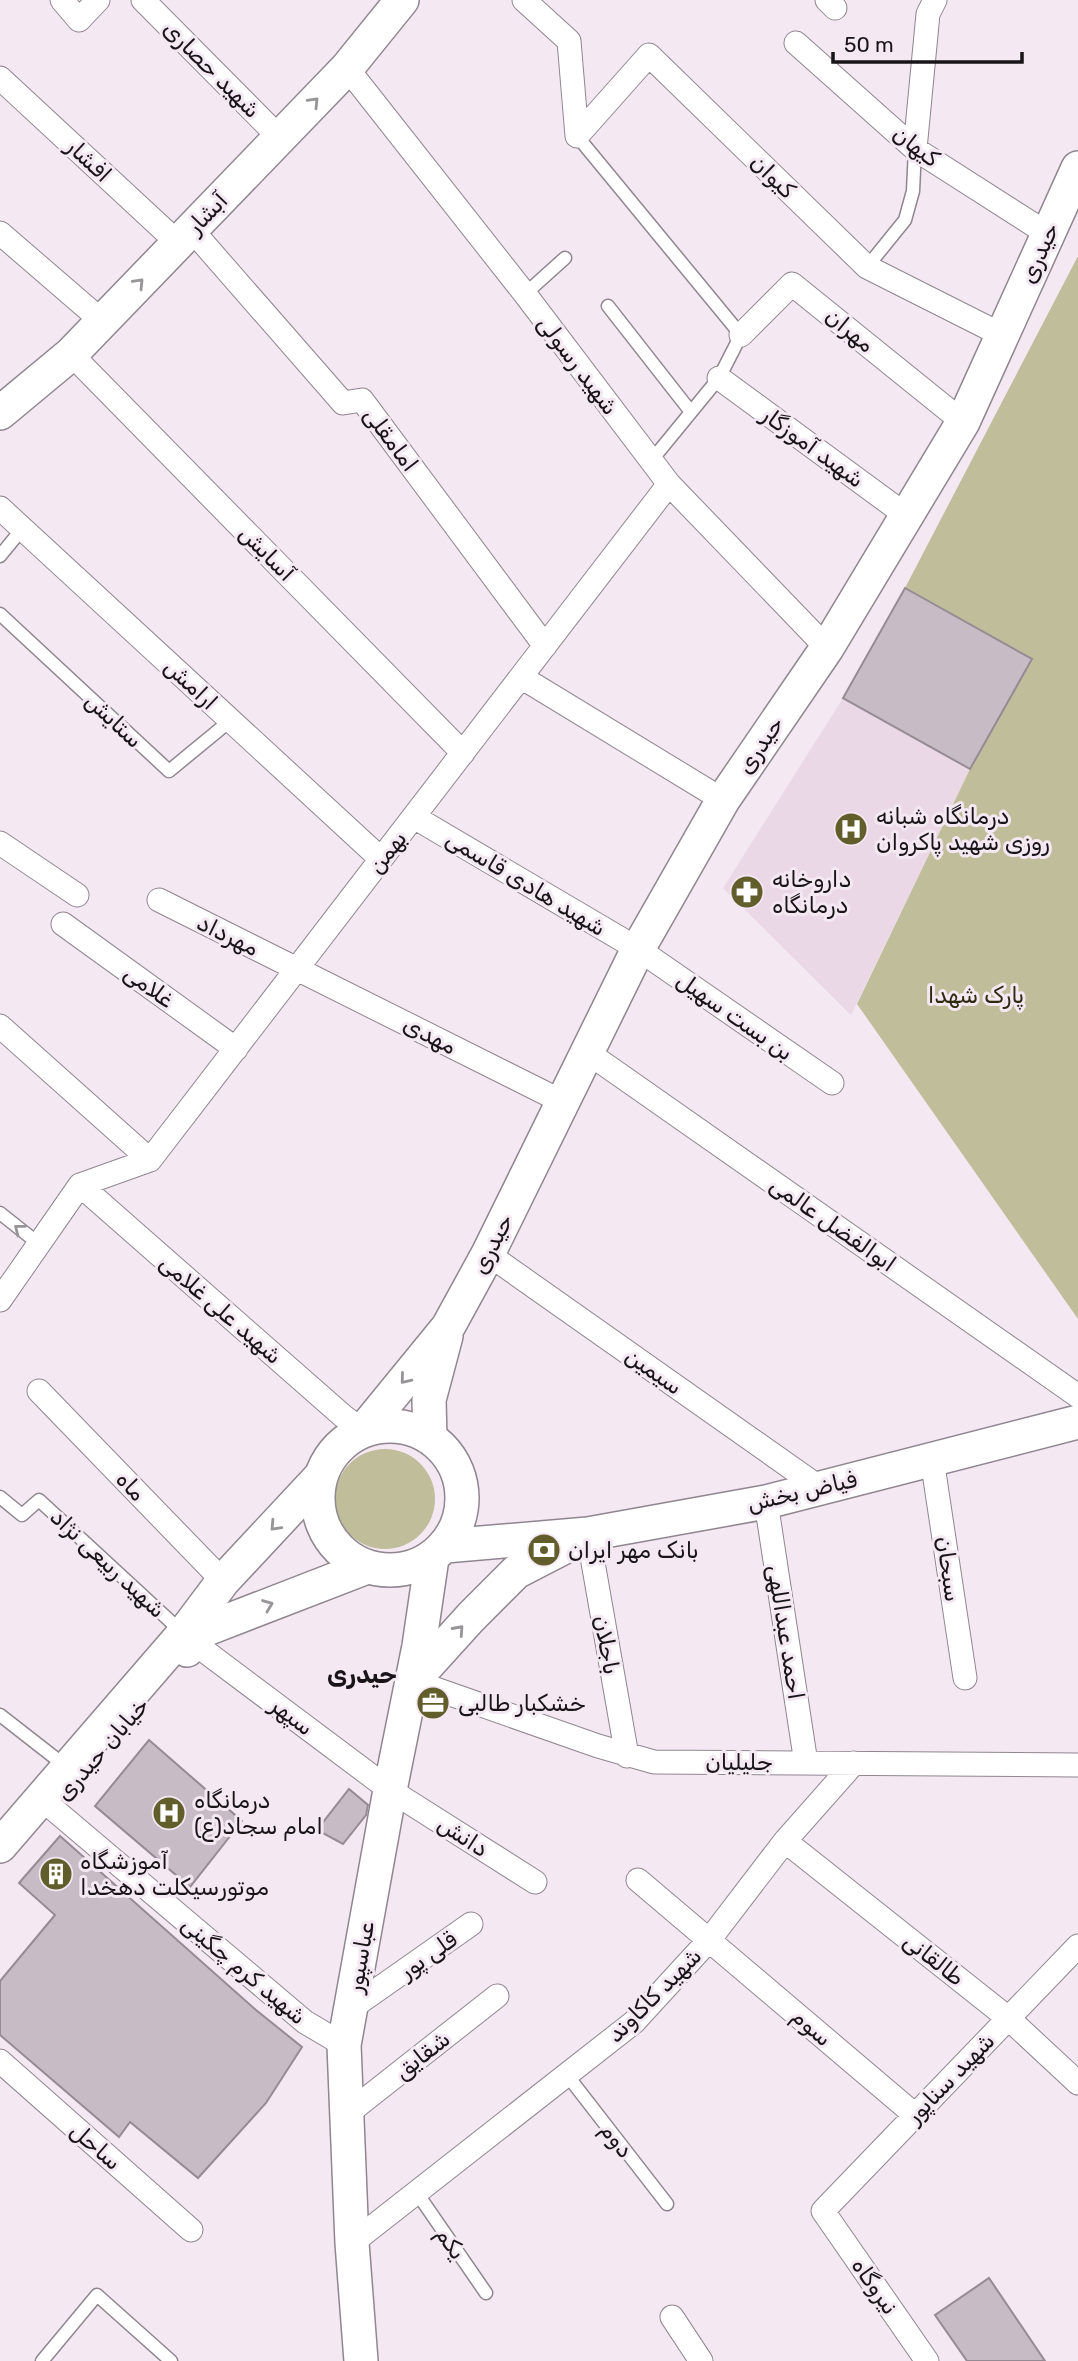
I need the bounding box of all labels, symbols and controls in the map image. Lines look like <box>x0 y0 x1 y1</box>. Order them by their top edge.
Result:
street label: شهید حصاری <box>157 14 267 124</box>
scale bar <box>833 21 1022 65</box>
text: 50 m <box>844 32 894 57</box>
one-way arrow <box>306 97 319 110</box>
street label: کیهان <box>887 119 945 173</box>
street label: افشار <box>59 131 117 188</box>
street label: کیوان <box>745 148 802 204</box>
street label: آبشار <box>179 186 234 241</box>
street label: حیدری <box>1013 218 1065 288</box>
one-way arrow <box>130 278 143 291</box>
street label: مهران <box>820 302 880 358</box>
street label: شهید رسولی <box>531 310 625 420</box>
street label: شهید آموزگار <box>755 399 870 494</box>
street label: امامقلی <box>358 401 424 477</box>
street label: آسایش <box>233 519 301 587</box>
street label: ارامش <box>159 652 223 716</box>
street label: ستایش <box>79 686 149 754</box>
street label: حیدری <box>731 711 789 779</box>
place label: درمانگاه شبانه روزی شهید پاکروان <box>876 802 1050 858</box>
hospital icon: درمانگاه شبانه روزی شهید پاکروان <box>832 810 870 848</box>
street label: شهید هادی قاسمی <box>441 824 611 942</box>
street label: بهمن <box>362 825 412 879</box>
place label: داروخانه درمانگاه <box>772 865 851 919</box>
pharmacy icon: داروخانه درمانگاه <box>728 873 766 911</box>
street label: مهرداد <box>192 908 264 962</box>
street label: غلامی <box>118 958 180 1014</box>
street label: بن بست سهیل <box>671 966 799 1066</box>
park label: پارک شهدا <box>928 981 1024 1011</box>
street label: مهدی <box>399 1010 461 1060</box>
street label: ابوالفضل عالمی <box>764 1170 902 1278</box>
street label: حیدری <box>465 1209 519 1279</box>
one-way arrow <box>15 1224 27 1237</box>
street label: شهید علی غلامی <box>154 1248 288 1370</box>
street label: سیمین <box>620 1341 688 1401</box>
one-way arrow <box>401 1372 414 1384</box>
street label: ماه <box>110 1465 152 1507</box>
street label: فیاض بخش <box>744 1465 860 1517</box>
street label: شهید ربیعی نژاد <box>44 1502 172 1624</box>
one-way arrow <box>270 1518 283 1531</box>
bank icon: بانک مهر ایران <box>525 1531 563 1569</box>
street label: سبحان <box>931 1535 967 1603</box>
place label: بانک مهر ایران <box>568 1536 699 1564</box>
street label: احمد عبداللهی <box>762 1562 810 1702</box>
one-way arrow <box>261 1600 273 1614</box>
street label: باجلان <box>588 1613 626 1677</box>
one-way arrow <box>450 1626 463 1639</box>
district label: حیدری <box>327 1661 397 1689</box>
office icon: خشکبار طالبی <box>414 1684 452 1722</box>
place label: خشکبار طالبی <box>458 1689 586 1717</box>
street label: سپهر <box>262 1690 319 1743</box>
street label: خیابان حیدری <box>49 1691 155 1807</box>
street label: جلیلیان <box>705 1748 773 1776</box>
place label: درمانگاه امام سجاد(ع) <box>194 1786 323 1842</box>
hospital icon: درمانگاه امام سجاد(ع) <box>150 1794 188 1832</box>
street label: دانش <box>432 1809 494 1863</box>
place label: آموزشگاه موتورسیکلت دهخدا <box>80 1847 269 1901</box>
building icon: آموزشگاه موتورسیکلت دهخدا <box>37 1855 75 1893</box>
street label: شهید کرم چگینی <box>175 1910 312 2031</box>
street label: عباسپور <box>340 1919 382 1997</box>
street label: قلی پور <box>392 1925 464 1988</box>
street label: طالقانی <box>898 1926 970 1992</box>
street label: شهید کاکاوند <box>601 1942 707 2048</box>
street label: سوم <box>786 2002 838 2053</box>
street label: شقایق <box>388 2024 456 2086</box>
street label: شهید سناپور <box>898 2027 1002 2132</box>
street label: ساحل <box>65 2116 127 2176</box>
street label: دوم <box>594 2117 640 2164</box>
street label: یکم <box>429 2221 472 2265</box>
street label: نیروگاه <box>846 2252 904 2320</box>

